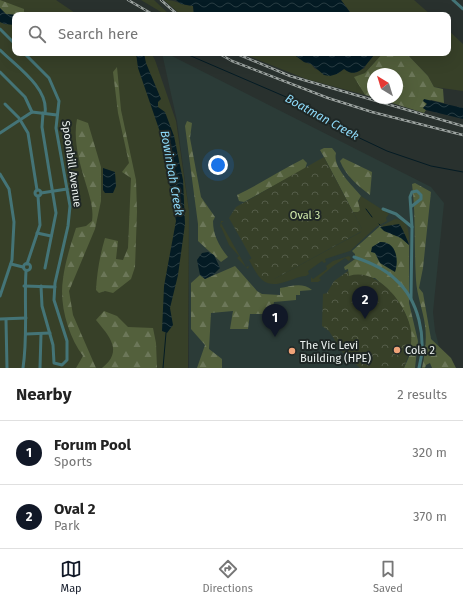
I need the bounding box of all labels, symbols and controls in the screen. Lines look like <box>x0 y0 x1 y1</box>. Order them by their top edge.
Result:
search box <box>12 12 451 56</box>
icon: search <box>26 23 48 45</box>
text: Search here <box>58 25 138 43</box>
north arrow <box>367 68 403 104</box>
water label: Boatman Creek <box>283 91 362 143</box>
street label: Spoonbill Avenue <box>59 120 84 208</box>
water label: Bowinbah Creek <box>158 129 186 217</box>
your location <box>208 155 228 175</box>
park label: Oval 3 <box>290 209 320 222</box>
pin: 2 <box>352 286 378 319</box>
pin: 1 <box>262 304 288 337</box>
place label: The Vic Levi Building (HPE) <box>300 339 371 365</box>
place label: Cola 2 <box>405 344 435 357</box>
marker: Cola 2 <box>392 345 402 355</box>
marker: The Vic Levi Building (HPE) <box>287 346 297 356</box>
text: Nearby <box>16 384 71 405</box>
text: 2 results <box>397 387 447 402</box>
text: Forum Pool <box>54 436 131 454</box>
text: 1 <box>26 445 32 460</box>
text: 320 m <box>412 445 447 460</box>
text: Sports <box>54 454 92 469</box>
text: Oval 2 <box>54 500 96 518</box>
text: 2 <box>26 509 32 524</box>
text: 370 m <box>413 509 447 524</box>
text: Park <box>54 518 80 533</box>
tab: Map <box>60 558 82 595</box>
tab: Directions <box>202 558 253 595</box>
tab: Saved <box>373 558 403 595</box>

